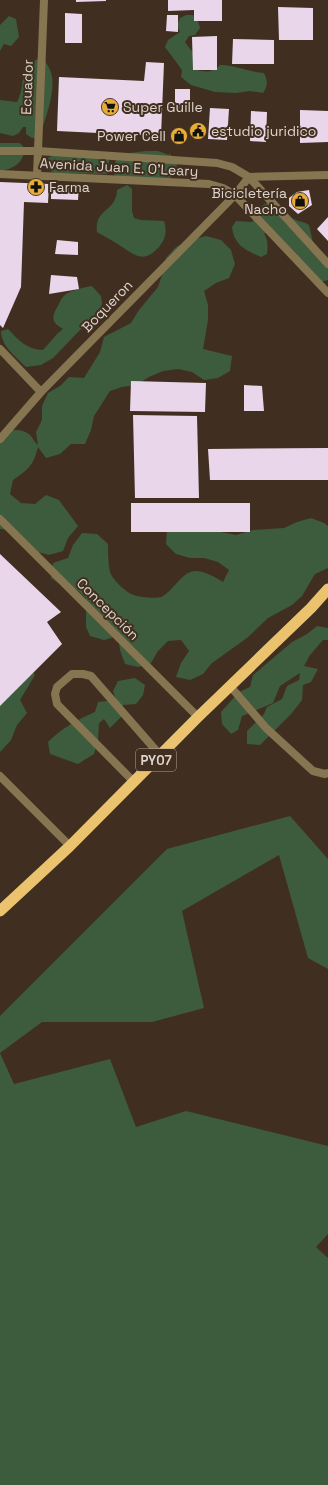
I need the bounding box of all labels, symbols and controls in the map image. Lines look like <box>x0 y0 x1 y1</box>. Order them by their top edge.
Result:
street label: Ecuador <box>17 59 37 115</box>
supermarket icon: Super Guille <box>100 97 120 117</box>
place label: Super Guille <box>123 98 203 116</box>
public building icon: estudio juridico <box>188 121 208 141</box>
place label: estudio juridico <box>211 122 316 140</box>
shop icon: Power Cell <box>169 126 189 146</box>
place label: Power Cell <box>97 127 166 145</box>
street label: Avenida Juan E. O'Leary <box>39 154 199 180</box>
pharmacy icon: Farma <box>26 177 46 197</box>
place label: Farma <box>49 178 90 196</box>
place label: Bicicletería Nacho <box>211 184 287 218</box>
shop icon: Bicicletería Nacho <box>290 191 310 211</box>
street label: Boqueron <box>78 276 136 336</box>
street label: Concepción <box>73 574 143 644</box>
road number: PY07 <box>136 749 176 771</box>

